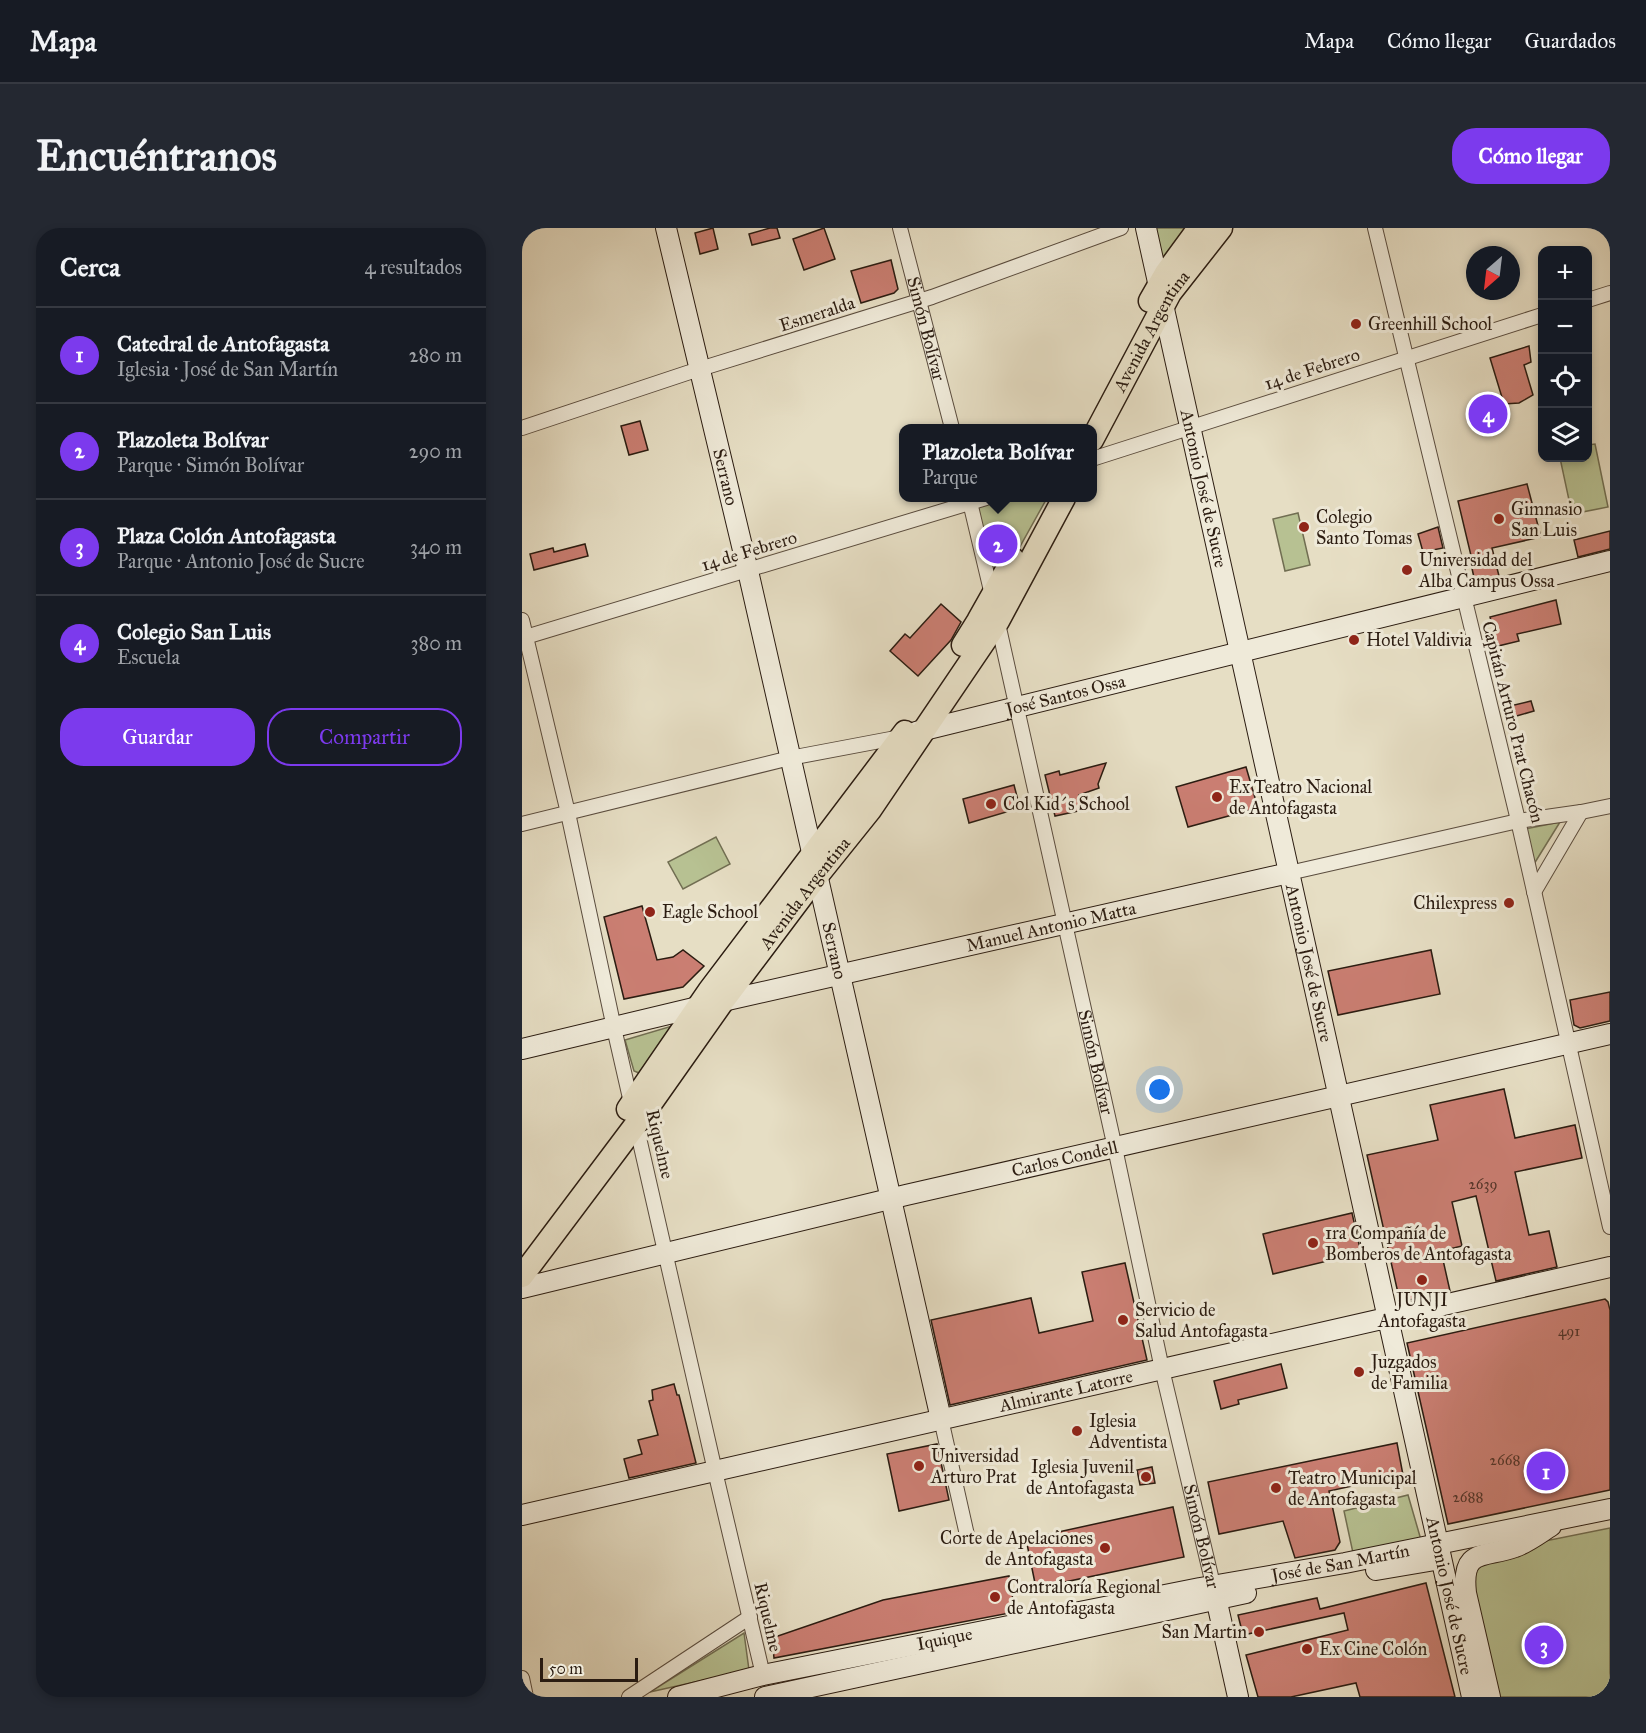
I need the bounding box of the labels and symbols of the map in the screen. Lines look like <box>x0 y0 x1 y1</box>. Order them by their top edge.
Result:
north arrow <box>1466 246 1520 300</box>
street label: Avenida Argentina <box>1108 266 1195 396</box>
street label: Simón Bolívar <box>902 274 950 383</box>
street label: Esmeralda <box>777 291 858 336</box>
place label: Greenhill School <box>1368 313 1492 335</box>
marker: Greenhill School <box>1349 317 1363 331</box>
street label: 14 de Febrero <box>1262 343 1362 395</box>
pin: 4 <box>1468 392 1508 436</box>
street label: Antonio José de Sucre <box>1175 407 1232 570</box>
street label: Serrano <box>708 446 743 508</box>
place label: Gimnasio San Luis <box>1511 498 1582 541</box>
place label: Colegio Santo Tomas <box>1316 506 1412 549</box>
marker: Gimnasio San Luis <box>1492 512 1506 526</box>
marker: Colegio Santo Tomas <box>1297 520 1311 534</box>
pin: 2 <box>978 522 1018 566</box>
street label: 14 de Febrero <box>698 526 800 576</box>
place label: Universidad del Alba Campus Ossa <box>1418 549 1555 592</box>
marker: Universidad del Alba Campus Ossa <box>1400 563 1414 577</box>
street label: Capitán Arturo Prat Chacón <box>1477 619 1549 825</box>
place label: Hotel Valdivia <box>1366 629 1472 651</box>
marker: Hotel Valdivia <box>1347 633 1361 647</box>
street label: José Santos Ossa <box>1002 670 1128 722</box>
place label: Ex Teatro Nacional de Antofagasta <box>1229 776 1372 820</box>
marker: Ex Teatro Nacional de Antofagasta <box>1210 790 1224 804</box>
place label: Col Kid´s School <box>1003 793 1130 815</box>
marker: Col Kid´s School <box>984 797 998 811</box>
street label: Avenida Argentina <box>754 832 855 954</box>
street label: Antonio José de Sucre <box>1281 881 1337 1044</box>
place label: Chilexpress <box>1413 892 1497 914</box>
marker: Chilexpress <box>1502 896 1516 910</box>
street label: Manuel Antonio Matta <box>964 897 1138 957</box>
place label: Eagle School <box>662 901 758 924</box>
marker: Eagle School <box>643 905 657 919</box>
street label: Serrano <box>817 920 852 981</box>
street label: Simón Bolívar <box>1073 1008 1118 1117</box>
your location <box>1145 1075 1174 1104</box>
street label: Riquelme <box>640 1107 679 1181</box>
street label: Carlos Condell <box>1009 1136 1120 1182</box>
house number: 2639 <box>1468 1175 1498 1193</box>
place label: 1ra Compañía de Bomberos de Antofagasta <box>1325 1222 1512 1266</box>
marker: 1ra Compañía de Bomberos de Antofagasta <box>1306 1236 1320 1250</box>
marker: JUNJI Antofagasta <box>1415 1273 1429 1287</box>
place label: JUNJI Antofagasta <box>1377 1289 1466 1333</box>
place label: Servicio de Salud Antofagasta <box>1135 1299 1268 1343</box>
marker: Servicio de Salud Antofagasta <box>1116 1313 1130 1327</box>
house number: 491 <box>1558 1322 1580 1340</box>
place label: Juzgados de Familia <box>1369 1351 1448 1394</box>
street label: Almirante Latorre <box>996 1365 1135 1417</box>
marker: Juzgados de Familia <box>1352 1365 1366 1379</box>
place label: Iglesia Adventista <box>1088 1410 1168 1453</box>
marker: Iglesia Adventista <box>1070 1424 1084 1438</box>
place label: Universidad Arturo Prat <box>930 1445 1019 1488</box>
pin: 1 <box>1526 1448 1566 1494</box>
house number: 2668 <box>1490 1451 1520 1469</box>
place label: Iglesia Juvenil de Antofagasta <box>1026 1456 1134 1500</box>
marker: Universidad Arturo Prat <box>912 1459 926 1473</box>
place label: Teatro Municipal de Antofagasta <box>1288 1467 1417 1511</box>
marker: Iglesia Juvenil de Antofagasta <box>1139 1470 1153 1484</box>
marker: Teatro Municipal de Antofagasta <box>1269 1481 1283 1495</box>
street label: Simón Bolívar <box>1179 1482 1225 1591</box>
house number: 2688 <box>1452 1488 1484 1506</box>
street label: Antonio José de Sucre <box>1421 1514 1478 1677</box>
place label: Corte de Apelaciones de Antofagasta <box>940 1527 1093 1571</box>
street label: José de San Martín <box>1268 1539 1412 1588</box>
marker: Corte de Apelaciones de Antofagasta <box>1098 1541 1112 1555</box>
place label: Contraloría Regional de Antofagasta <box>1007 1576 1161 1620</box>
street label: Riquelme <box>748 1580 787 1654</box>
marker: Contraloría Regional de Antofagasta <box>988 1590 1002 1604</box>
place label: San Martin <box>1161 1621 1247 1643</box>
pin: 3 <box>1524 1622 1564 1668</box>
street label: Iquique <box>915 1623 974 1655</box>
marker: San Martin <box>1252 1625 1266 1639</box>
place label: Ex Cine Colón <box>1319 1638 1428 1660</box>
marker: Ex Cine Colón <box>1300 1642 1314 1656</box>
scale bar <box>540 1655 638 1682</box>

